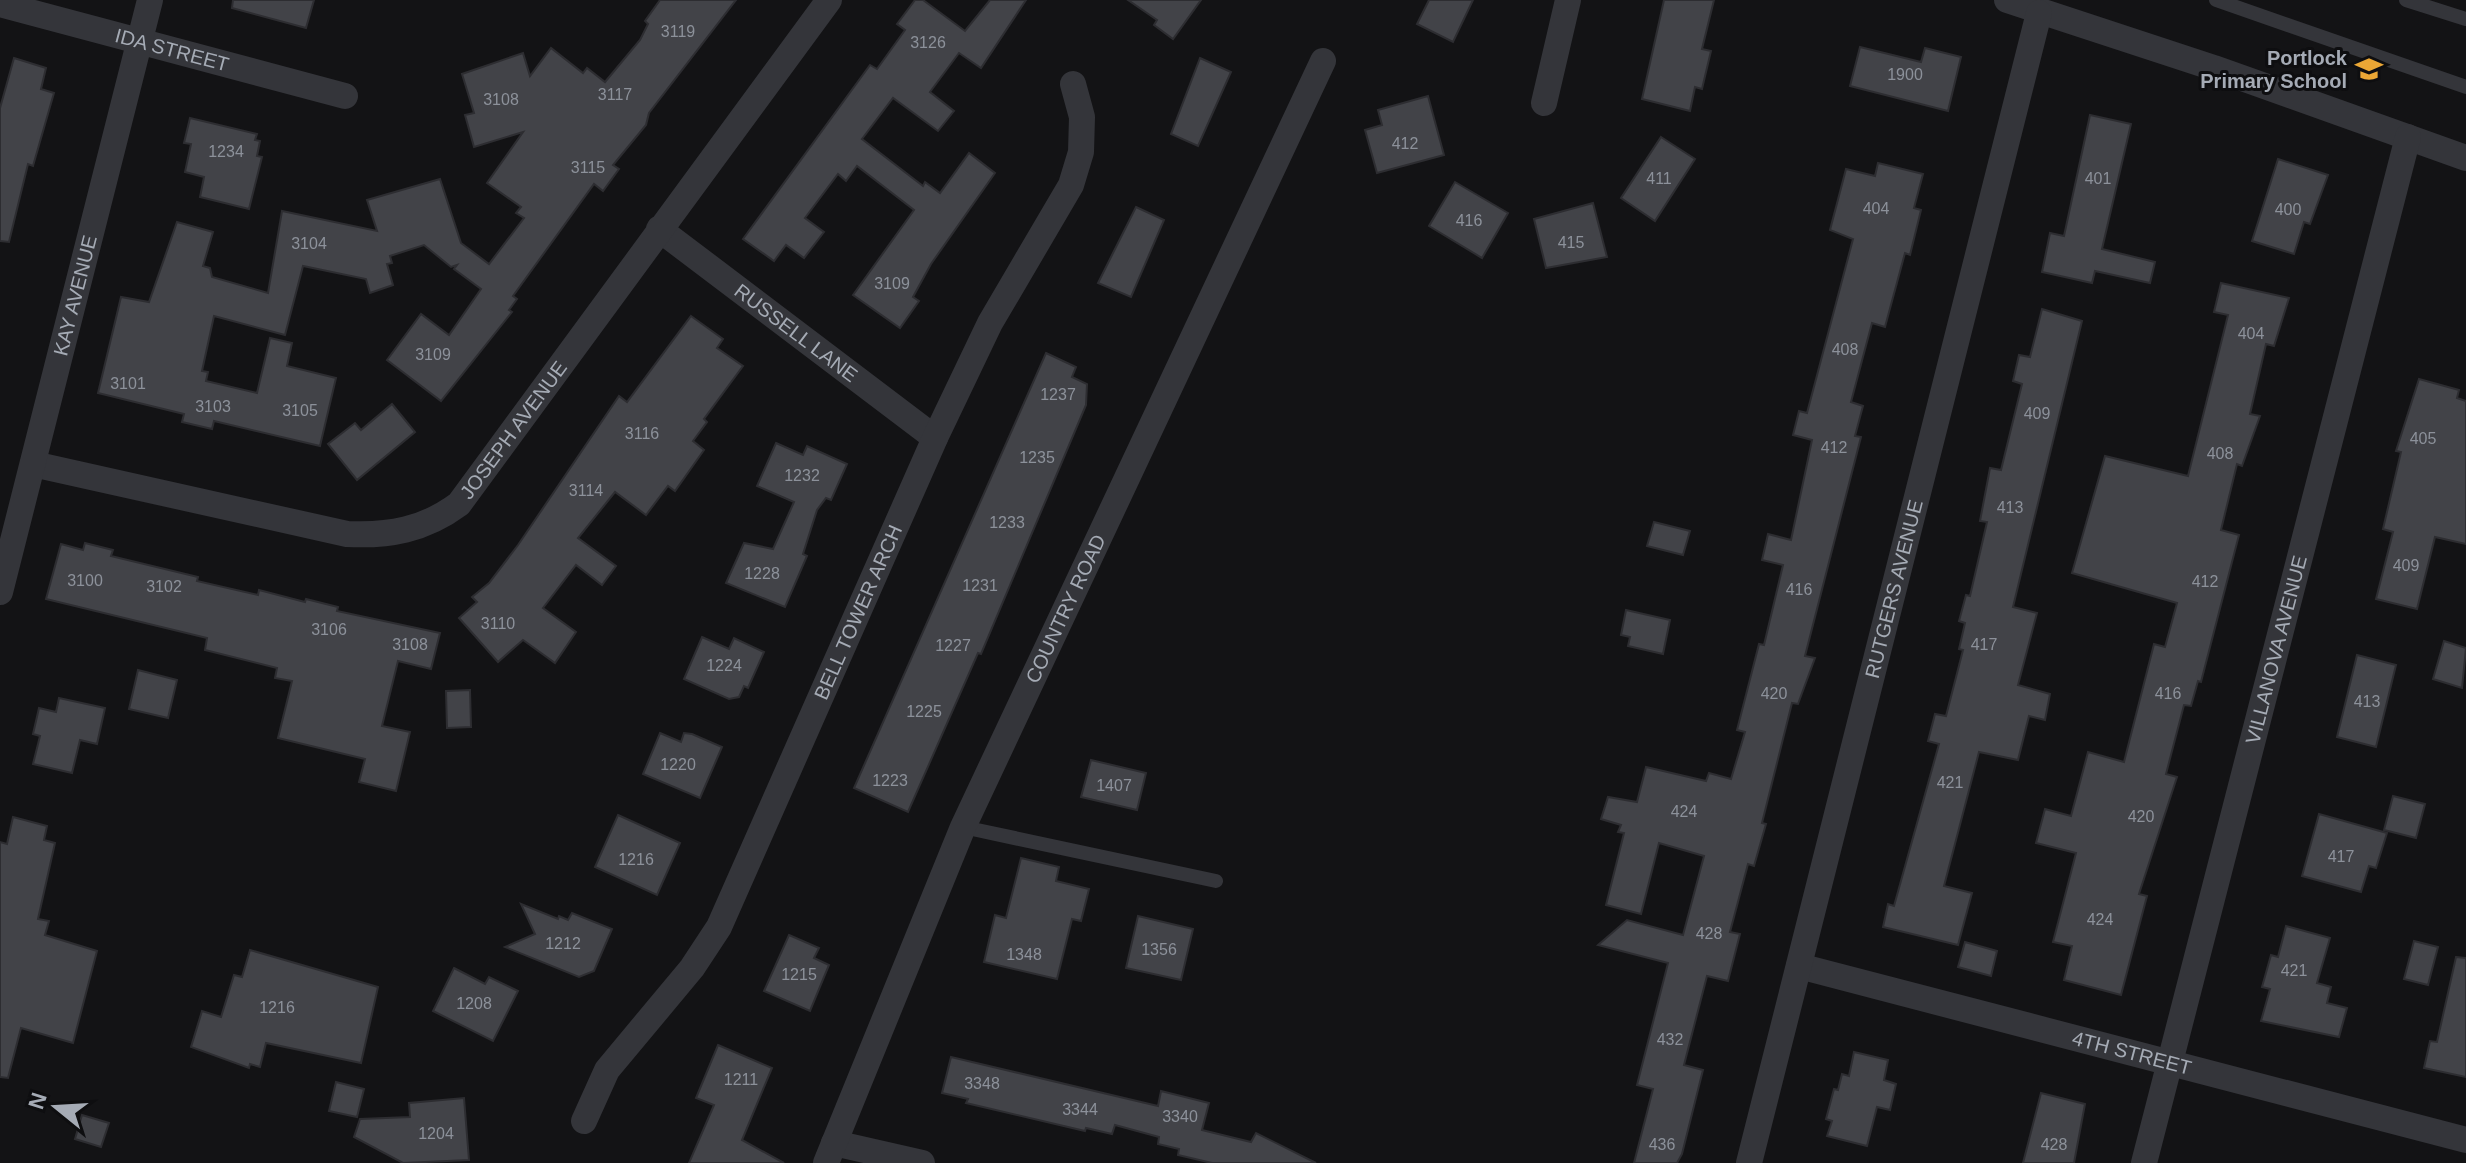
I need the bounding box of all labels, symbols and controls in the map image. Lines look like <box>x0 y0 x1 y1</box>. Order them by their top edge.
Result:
house number: 3119 <box>661 23 695 40</box>
street label: IDA STREET <box>113 24 231 76</box>
house number: 3126 <box>910 34 946 51</box>
place label: Portlock Primary School <box>2200 47 2348 92</box>
school or university icon: Portlock Primary School <box>2354 54 2384 84</box>
house number: 1900 <box>1887 66 1923 83</box>
house number: 3117 <box>598 86 632 103</box>
house number: 3108 <box>483 91 519 108</box>
house number: 412 <box>1392 135 1418 152</box>
house number: 1234 <box>208 143 244 160</box>
house number: 3115 <box>571 159 605 176</box>
house number: 411 <box>1646 170 1672 187</box>
house number: 401 <box>2085 170 2111 187</box>
house number: 404 <box>1863 200 1889 217</box>
house number: 400 <box>2275 201 2301 218</box>
house number: 416 <box>1456 212 1482 229</box>
street label: KAY AVENUE <box>49 233 101 358</box>
house number: 415 <box>1558 234 1584 251</box>
house number: 3104 <box>291 235 327 252</box>
house number: 3109 <box>874 275 910 292</box>
street label: RUSSELL LANE <box>730 279 862 386</box>
house number: 404 <box>2238 325 2264 342</box>
house number: 408 <box>1832 341 1858 358</box>
house number: 3109 <box>415 346 451 363</box>
street label: JOSEPH AVENUE <box>456 357 571 503</box>
house number: 3101 <box>110 375 146 392</box>
house number: 1237 <box>1040 386 1076 403</box>
house number: 3103 <box>195 398 231 415</box>
house number: 3105 <box>282 402 318 419</box>
house number: 409 <box>2024 405 2050 422</box>
house number: 3116 <box>625 425 659 442</box>
house number: 405 <box>2410 430 2436 447</box>
house number: 412 <box>1821 439 1847 456</box>
house number: 408 <box>2207 445 2233 462</box>
house number: 1235 <box>1019 449 1055 466</box>
house number: 1232 <box>784 467 820 484</box>
house number: 3114 <box>569 482 603 499</box>
street label: RUTGERS AVENUE <box>1861 498 1927 680</box>
house number: 413 <box>1997 499 2023 516</box>
house number: 1233 <box>989 514 1025 531</box>
street label: BELL TOWER ARCH <box>810 521 906 703</box>
street label: COUNTRY ROAD <box>1021 531 1110 687</box>
street label: VILLANOVA AVENUE <box>2241 553 2311 746</box>
house number: 409 <box>2393 557 2419 574</box>
house number: 1228 <box>744 565 780 582</box>
house number: 3100 <box>67 572 103 589</box>
house number: 412 <box>2192 573 2218 590</box>
house number: 1231 <box>962 577 998 594</box>
house number: 3102 <box>146 578 182 595</box>
house number: 416 <box>1786 581 1812 598</box>
house number: 3110 <box>481 615 515 632</box>
house number: 3106 <box>311 621 347 638</box>
house number: 3108 <box>392 636 428 653</box>
house number: 417 <box>1971 636 1997 653</box>
house number: 1227 <box>935 637 971 654</box>
house number: 1224 <box>706 657 742 674</box>
house number: 420 <box>1761 685 1787 702</box>
house number: 416 <box>2155 685 2181 702</box>
house number: 413 <box>2354 693 2380 710</box>
house number: 1225 <box>906 703 942 720</box>
house number: 1220 <box>660 756 696 773</box>
house number: 1223 <box>872 772 908 789</box>
house number: 421 <box>1937 774 1963 791</box>
house number: 1407 <box>1096 777 1132 794</box>
house number: 424 <box>1671 803 1697 820</box>
house number: 420 <box>2128 808 2154 825</box>
house number: 417 <box>2328 848 2354 865</box>
house number: 1216 <box>618 851 654 868</box>
house number: 424 <box>2087 911 2113 928</box>
house number: 428 <box>1696 925 1722 942</box>
house number: 1212 <box>545 935 581 952</box>
house number: 1356 <box>1141 941 1177 958</box>
house number: 1348 <box>1006 946 1042 963</box>
house number: 421 <box>2281 962 2307 979</box>
house number: 1215 <box>781 966 817 983</box>
house number: 1208 <box>456 995 492 1012</box>
house number: 1216 <box>259 999 295 1016</box>
street label: 4TH STREET <box>2070 1027 2194 1079</box>
house number: 432 <box>1657 1031 1683 1048</box>
north arrow <box>16 1067 96 1147</box>
house number: 1211 <box>724 1071 758 1088</box>
house number: 3348 <box>964 1075 1000 1092</box>
text: N <box>23 1090 52 1112</box>
house number: 3344 <box>1062 1101 1098 1118</box>
house number: 3340 <box>1162 1108 1198 1125</box>
house number: 1204 <box>418 1125 454 1142</box>
house number: 436 <box>1649 1136 1675 1153</box>
house number: 428 <box>2041 1136 2067 1153</box>

